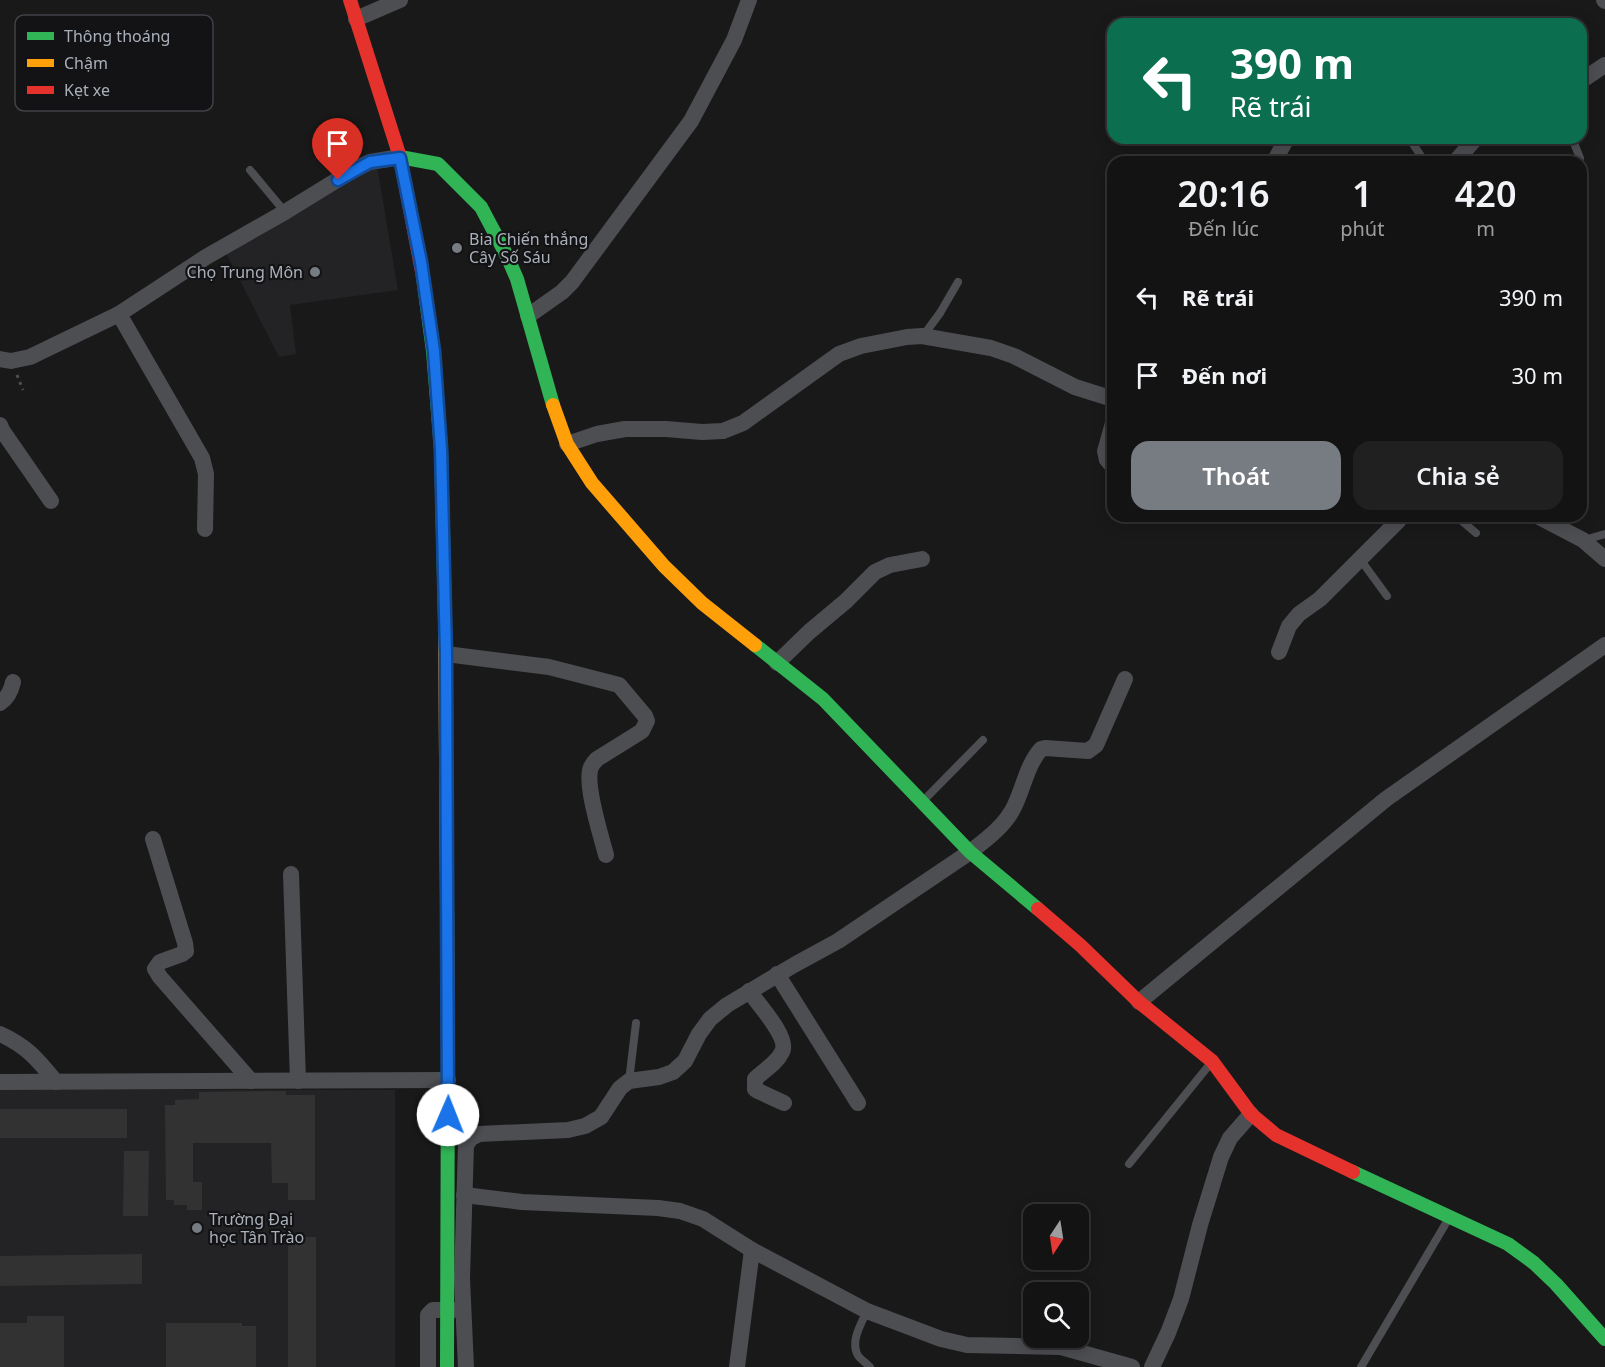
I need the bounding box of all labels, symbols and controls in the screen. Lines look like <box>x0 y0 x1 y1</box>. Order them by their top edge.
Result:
legend <box>15 15 213 111</box>
text: Thông thoáng <box>64 25 170 47</box>
text: 390 m <box>1230 34 1354 91</box>
icon: left <box>1131 42 1209 120</box>
text: Chậm <box>64 52 108 74</box>
text: Kẹt xe <box>64 79 110 101</box>
text: Rẽ trái <box>1230 88 1312 125</box>
pin <box>312 118 363 180</box>
icon: arrive <box>321 127 354 160</box>
text: 20:16 <box>1177 169 1270 218</box>
text: 1 <box>1352 169 1373 218</box>
text: 420 <box>1455 169 1517 218</box>
text: Đến lúc <box>1188 215 1259 242</box>
text: phút <box>1340 215 1384 242</box>
text: m <box>1476 215 1495 242</box>
place label: Bia Chiến thắng Cây Số Sáu <box>469 228 588 268</box>
marker: Bia Chiến thắng Cây Số Sáu <box>450 241 464 255</box>
place label: Chọ Trung Môn <box>187 261 303 283</box>
marker: Chọ Trung Môn <box>308 265 322 279</box>
icon: left <box>1131 281 1164 314</box>
text: Rẽ trái <box>1182 282 1254 312</box>
text: 390 m <box>1499 282 1563 312</box>
icon: arrive <box>1131 359 1164 392</box>
text: Đến nơi <box>1182 360 1267 390</box>
text: 30 m <box>1512 360 1563 390</box>
button: Thoát <box>1131 441 1341 510</box>
button: Chia sẻ <box>1353 441 1563 510</box>
position arrow <box>416 1083 480 1147</box>
north arrow <box>1023 1204 1089 1270</box>
map controls <box>1023 1204 1089 1348</box>
place label: Trường Đại học Tân Trào <box>209 1208 304 1248</box>
marker: Trường Đại học Tân Trào <box>190 1221 204 1235</box>
button: search <box>1023 1282 1089 1348</box>

